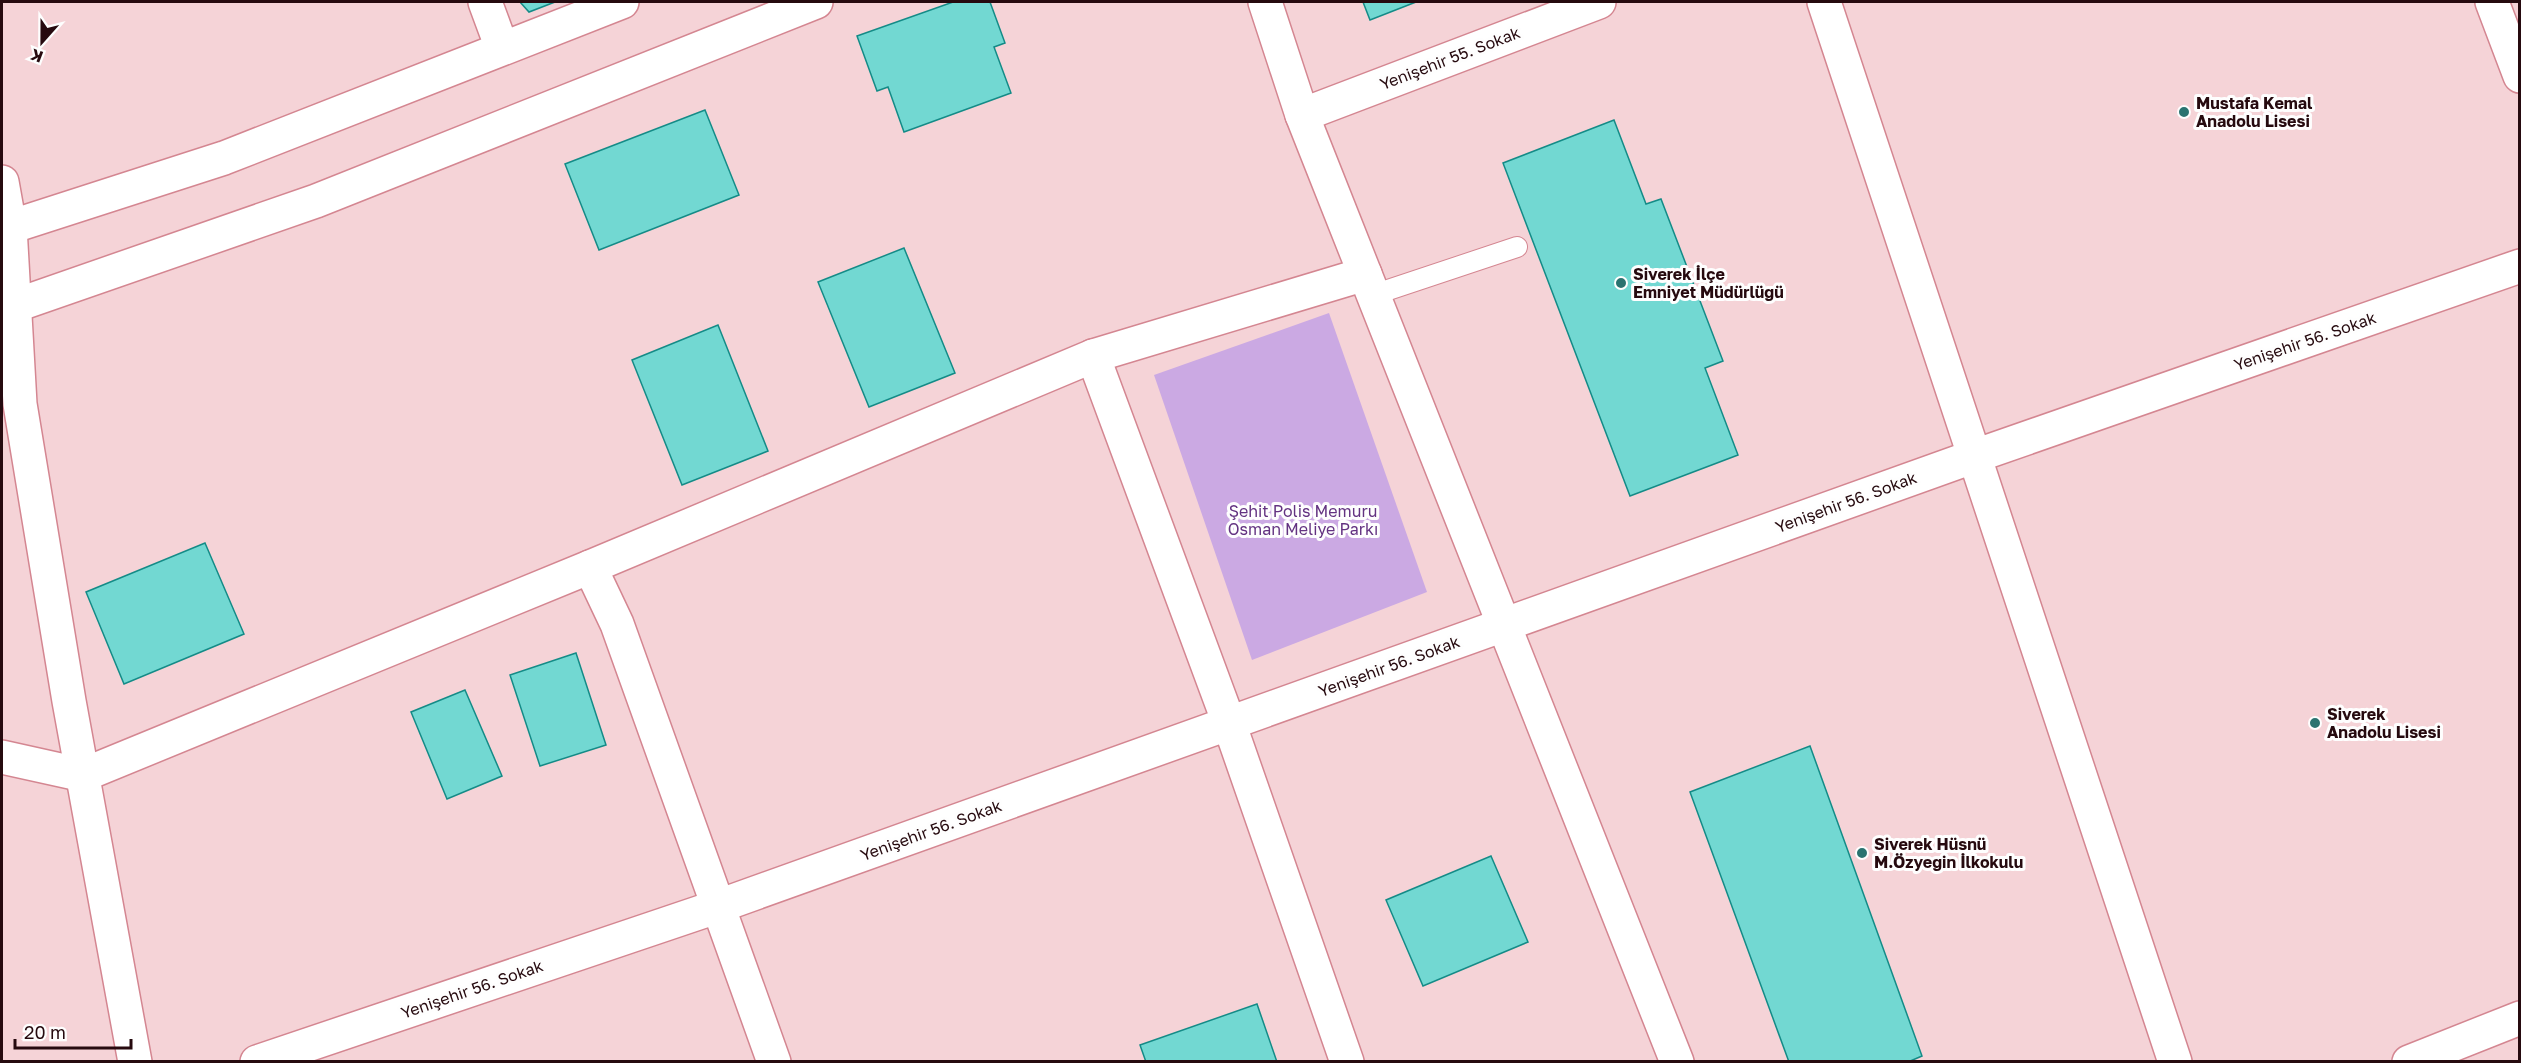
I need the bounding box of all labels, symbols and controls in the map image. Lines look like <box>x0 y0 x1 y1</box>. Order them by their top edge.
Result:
north arrow <box>12 12 72 72</box>
street label: Yenişehir 55. Sokak <box>1377 22 1523 94</box>
text: K <box>27 44 46 67</box>
place label: Mustafa Kemal Anadolu Lisesi <box>2196 93 2313 131</box>
marker: Mustafa Kemal Anadolu Lisesi <box>2177 105 2191 119</box>
place label: Siverek İlçe Emniyet Müdürlüğü <box>1633 264 1784 302</box>
marker: Siverek İlçe Emniyet Müdürlüğü <box>1614 276 1628 290</box>
street label: Yenişehir 56. Sokak <box>2231 307 2379 375</box>
street label: Yenişehir 56. Sokak <box>1773 467 1919 537</box>
park label: Şehit Polis Memuru Osman Meliye Parkı <box>1228 501 1378 539</box>
street label: Yenişehir 56. Sokak <box>1316 631 1462 701</box>
place label: Siverek Anadolu Lisesi <box>2327 704 2441 742</box>
marker: Siverek Anadolu Lisesi <box>2308 716 2322 730</box>
street label: Yenişehir 56. Sokak <box>858 795 1004 865</box>
place label: Siverek Hüsnü M.Özyeğin İlkokulu <box>1874 834 2023 872</box>
marker: Siverek Hüsnü M.Özyeğin İlkokulu <box>1855 846 1869 860</box>
street label: Yenişehir 56. Sokak <box>398 955 546 1023</box>
scale bar <box>15 1012 130 1050</box>
text: 20 m <box>24 1021 66 1043</box>

